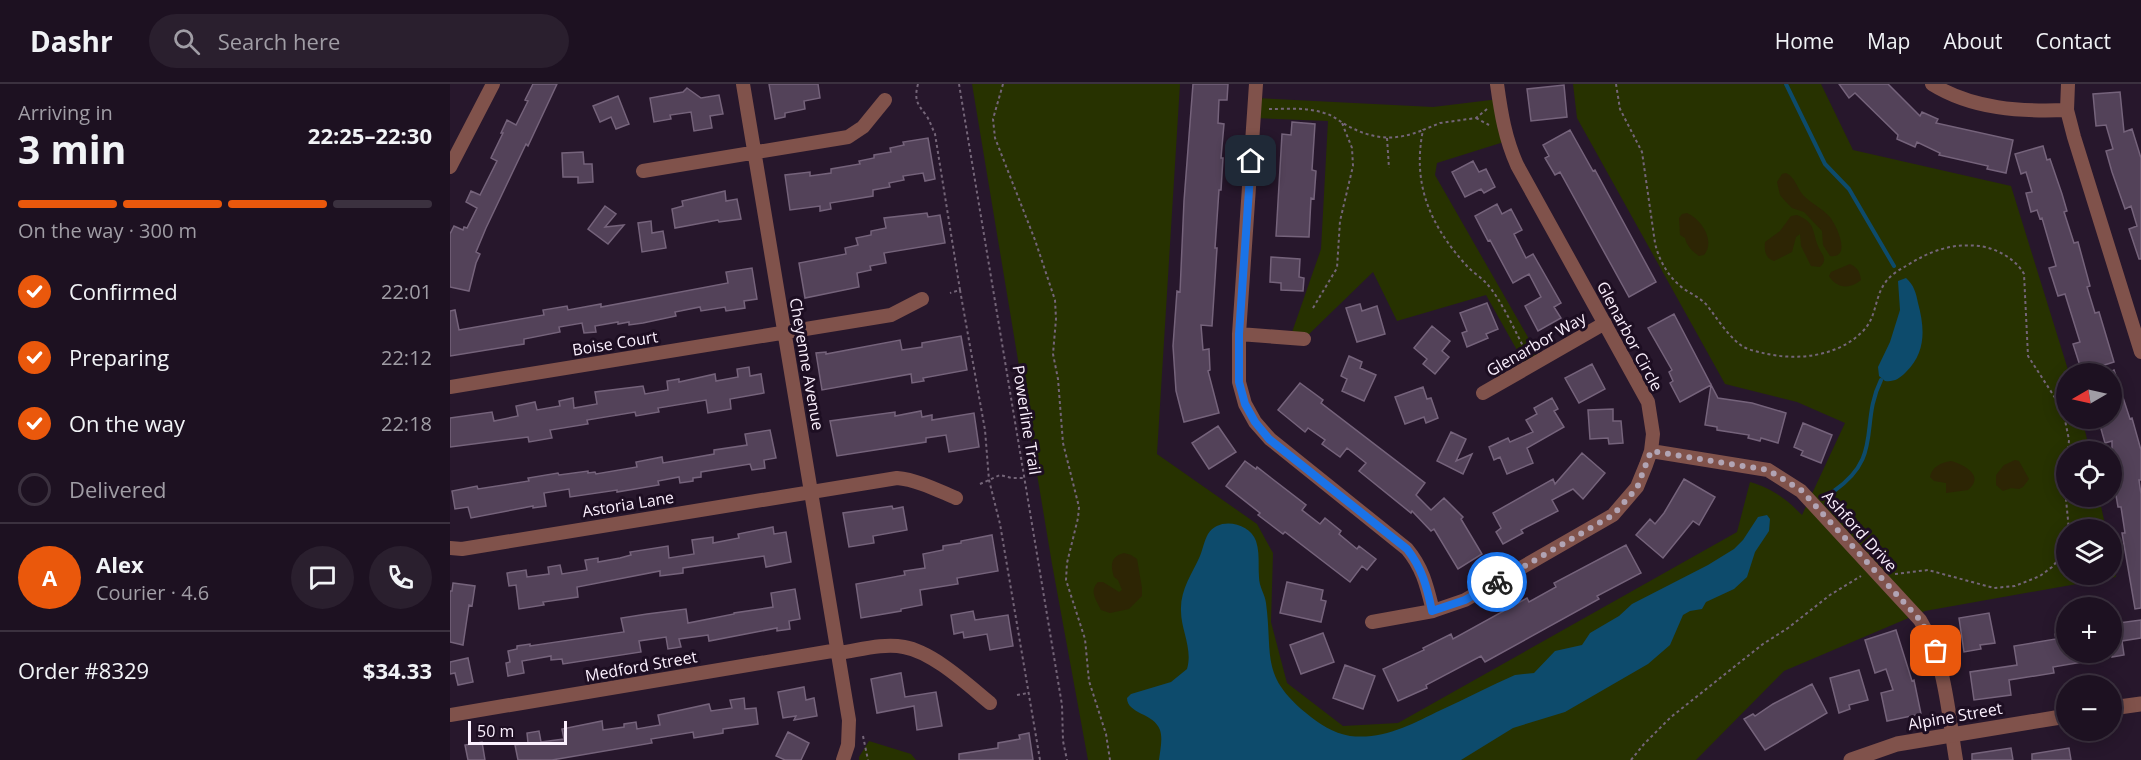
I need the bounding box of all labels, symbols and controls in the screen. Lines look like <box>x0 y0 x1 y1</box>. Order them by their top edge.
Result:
search box <box>149 14 569 68</box>
text: Dashr <box>30 22 113 60</box>
icon: search <box>170 25 203 58</box>
text: Search here <box>218 26 340 56</box>
text: Home <box>1775 27 1834 55</box>
text: Map <box>1867 27 1910 55</box>
text: About <box>1943 27 2003 55</box>
text: Contact <box>2036 27 2111 55</box>
text: Arriving in <box>18 99 113 126</box>
text: 22:25–22:30 <box>308 120 432 150</box>
text: 3 min <box>18 122 126 175</box>
pin <box>1225 135 1276 186</box>
icon: home <box>1234 144 1267 177</box>
text: On the way · 300 m <box>18 217 197 244</box>
icon: check <box>18 275 51 308</box>
text: Confirmed <box>69 276 178 306</box>
street label: Glenarbor Circle <box>1592 277 1668 395</box>
text: 22:01 <box>381 278 432 305</box>
street label: Cheyenne Avenue <box>785 296 829 432</box>
street label: Glenarbor Way <box>1482 306 1591 381</box>
street label: Boise Court <box>571 325 660 361</box>
icon: check <box>18 341 51 374</box>
text: Preparing <box>69 342 169 372</box>
text: 22:12 <box>381 344 432 371</box>
north arrow <box>2056 363 2122 429</box>
map controls <box>2056 363 2122 741</box>
street label: Powerline Trail <box>1007 364 1047 476</box>
icon: check <box>18 407 51 440</box>
text: On the way <box>69 408 185 438</box>
text: 22:18 <box>381 410 432 437</box>
button: locate <box>2056 441 2122 507</box>
text: Delivered <box>69 474 167 504</box>
street label: Astoria Lane <box>580 486 676 522</box>
street label: Ashford Drive <box>1818 486 1902 576</box>
button: layers <box>2056 519 2122 585</box>
button: chat <box>291 546 354 609</box>
button: phone <box>369 546 432 609</box>
text: Alex <box>96 549 144 579</box>
courier <box>1467 552 1527 612</box>
text: A <box>42 562 57 592</box>
icon: bike <box>1481 566 1514 599</box>
text: Courier · 4.6 <box>96 579 209 606</box>
button: + <box>2056 597 2122 663</box>
pin <box>1910 625 1961 676</box>
icon: bag <box>1919 634 1952 667</box>
street label: Medford Street <box>583 645 699 687</box>
text: Order #8329 <box>18 655 149 685</box>
text: $34.33 <box>363 655 432 685</box>
button: − <box>2056 675 2122 741</box>
street label: Alpine Street <box>1906 697 2004 735</box>
scale bar <box>468 718 567 746</box>
text: 50 m <box>477 720 514 742</box>

